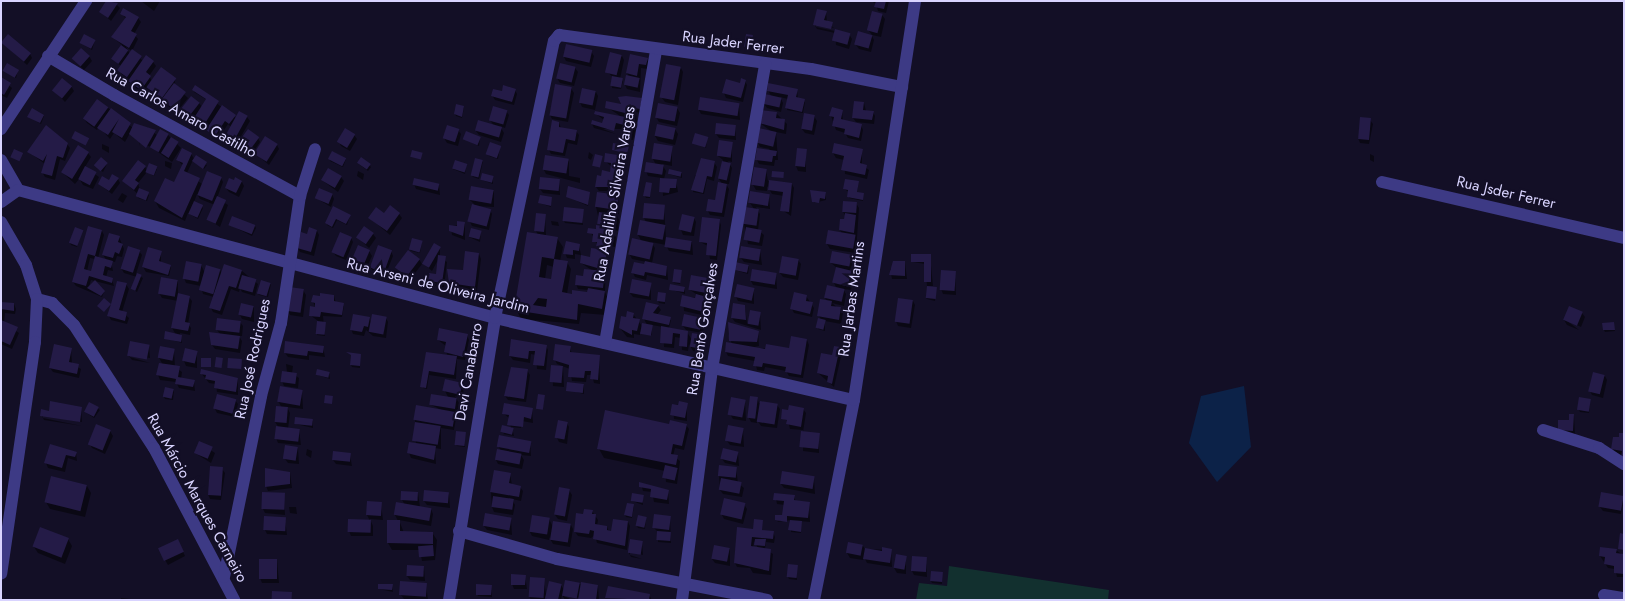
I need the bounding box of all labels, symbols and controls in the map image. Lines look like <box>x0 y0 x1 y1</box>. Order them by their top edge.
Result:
street label: Rua Jader Ferrer <box>681 28 785 58</box>
street label: Rua Carlos Amaro Castilho <box>102 64 260 162</box>
street label: Rua Adalilho Silveira Vargas <box>591 105 639 283</box>
street label: Rua Jsder Ferrer <box>1455 173 1557 213</box>
street label: Rua Jarbas Martins <box>835 240 869 358</box>
street label: Rua Arseni de Oliveira Jardim <box>345 255 531 317</box>
street label: Rua Bento Gonçalves <box>684 261 722 397</box>
street label: Rua José Rodrigues <box>231 297 275 421</box>
street label: Davi Canabarro <box>452 322 486 422</box>
street label: Rua Márcio Marques Carneiro <box>143 410 251 586</box>

